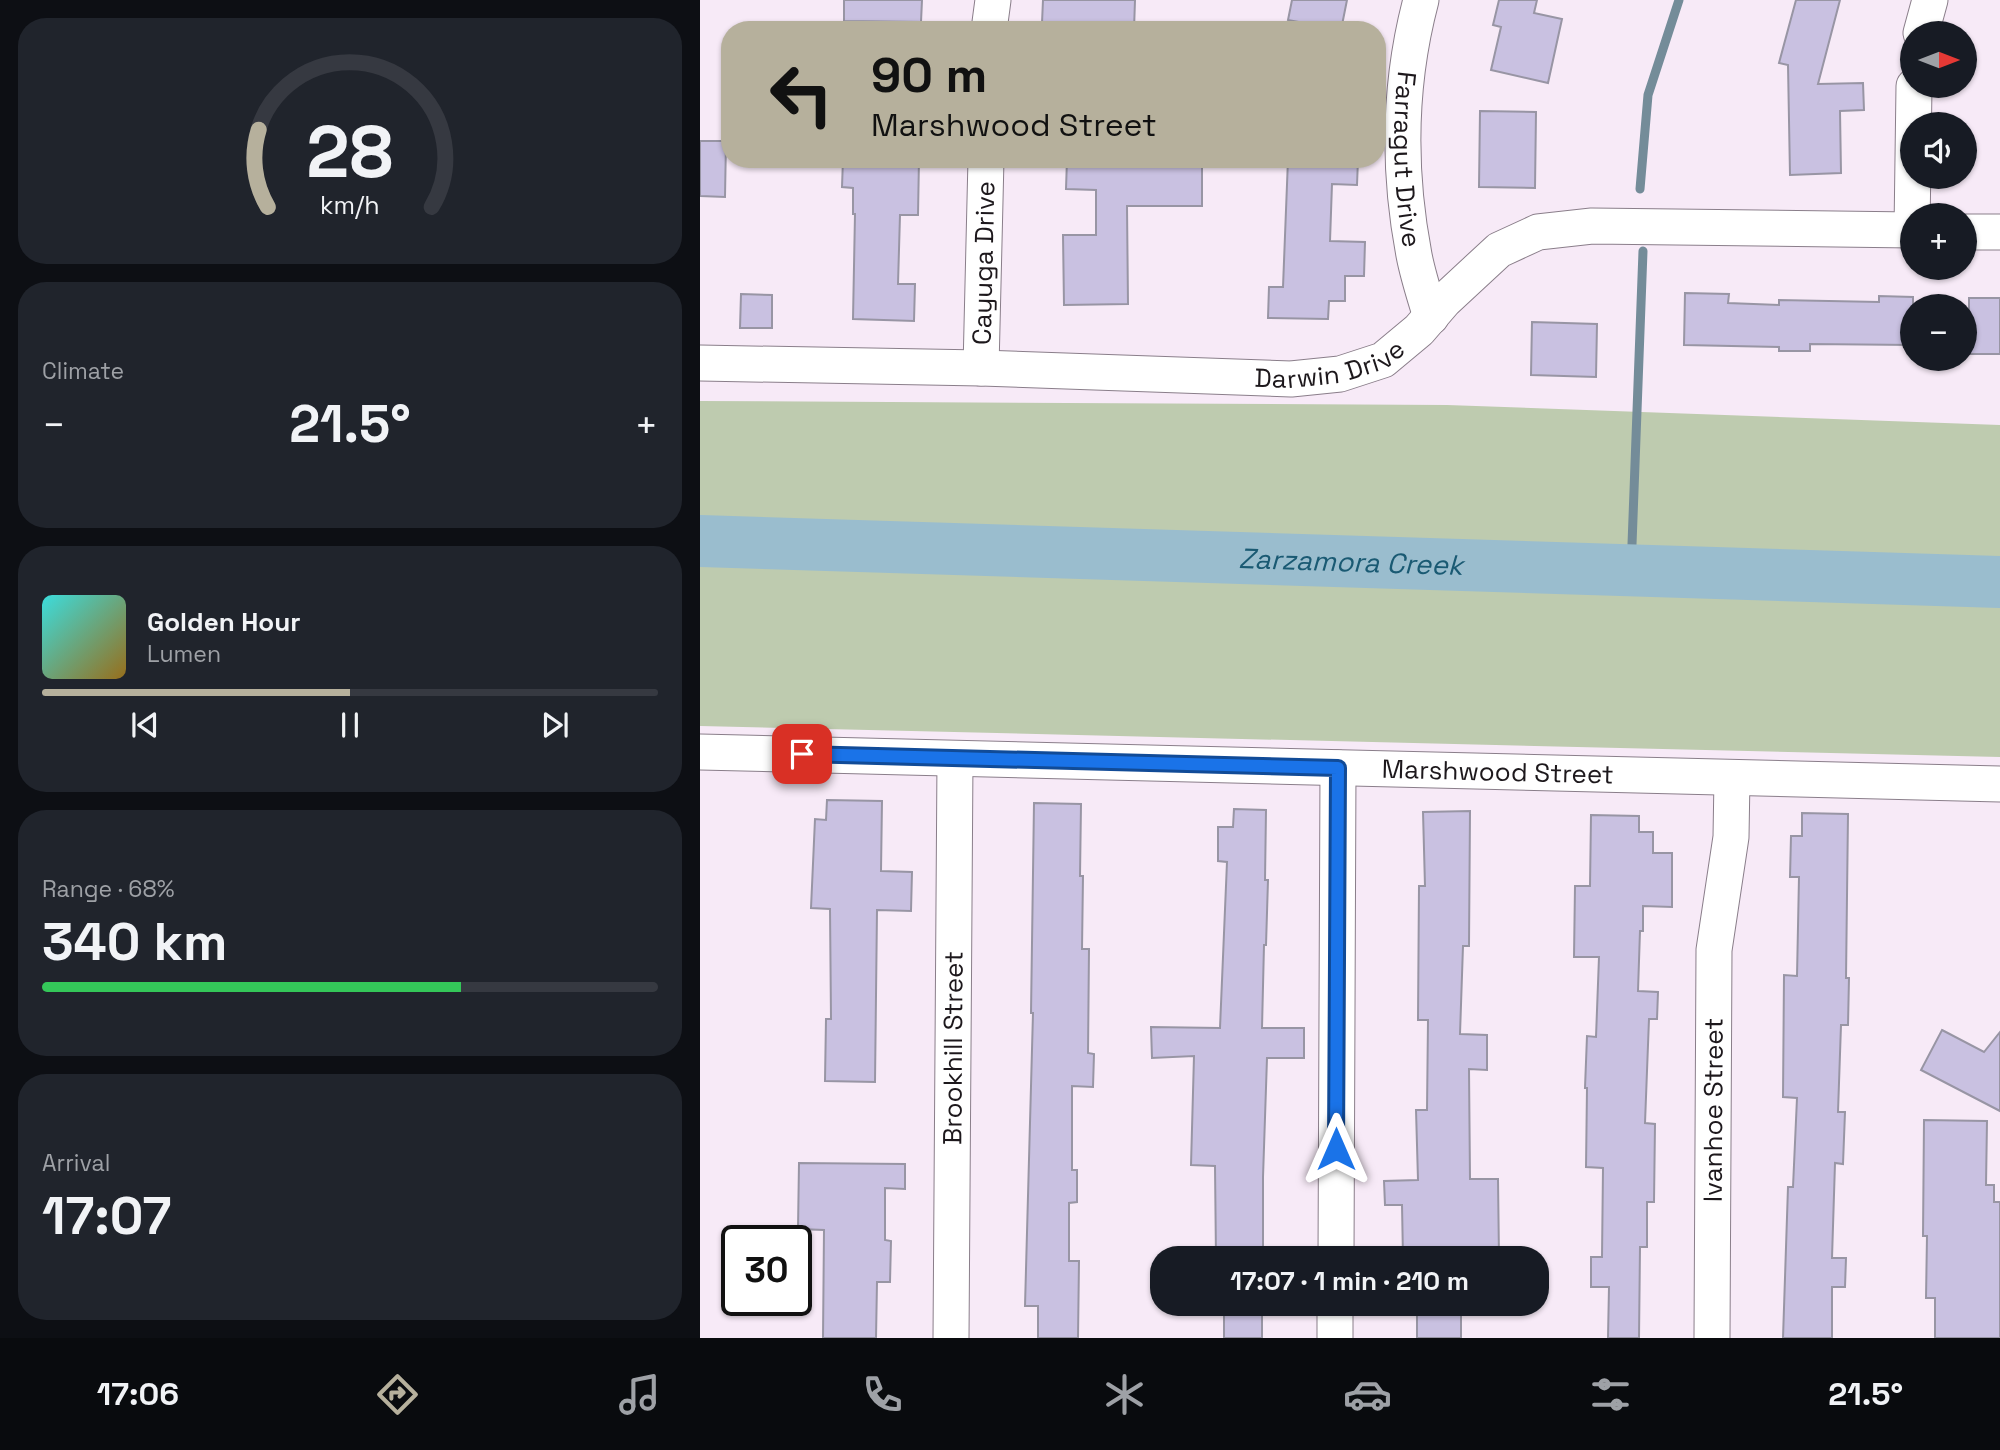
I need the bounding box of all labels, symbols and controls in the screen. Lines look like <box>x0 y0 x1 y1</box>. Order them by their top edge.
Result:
north arrow <box>1900 21 1978 98</box>
map controls <box>1900 21 1977 371</box>
text: 90 m <box>871 44 987 106</box>
icon: left <box>756 49 847 140</box>
street label: Farragut Drive <box>1386 70 1429 250</box>
text: 28 <box>307 105 393 198</box>
text: Marshwood Street <box>871 105 1157 145</box>
button: sound <box>1900 112 1977 189</box>
street label: Cayuga Drive <box>965 181 1002 345</box>
text: km/h <box>320 189 380 221</box>
button: + <box>1900 203 1977 280</box>
button: − <box>1900 294 1977 371</box>
street label: Darwin Drive <box>1254 332 1412 396</box>
text: Climate <box>42 356 124 386</box>
text: 21.5° <box>289 391 411 457</box>
text: − <box>42 401 66 449</box>
text: + <box>634 401 658 449</box>
water label: Zarzamora Creek <box>1238 540 1466 583</box>
text: Golden Hour <box>147 605 301 639</box>
text: Lumen <box>147 639 221 669</box>
icon: previous <box>126 706 164 744</box>
icon: pause <box>331 706 369 744</box>
icon: next <box>536 706 574 744</box>
pin <box>772 724 832 784</box>
icon: arrive <box>783 735 821 773</box>
street label: Marshwood Street <box>1381 752 1614 791</box>
text: Range · 68% <box>42 874 175 904</box>
text: 340 km <box>42 909 227 975</box>
street label: Brookhill Street <box>935 951 971 1145</box>
street label: Ivanhoe Street <box>1696 1018 1731 1202</box>
position arrow <box>1299 1112 1373 1186</box>
text: Arrival <box>42 1148 110 1178</box>
text: 17:07 <box>42 1183 171 1249</box>
speed limit sign: 30 <box>721 1225 812 1316</box>
text: 17:07 · 1 min · 210 m <box>1230 1264 1469 1298</box>
icon: directions <box>373 1370 422 1419</box>
icon: music <box>615 1370 664 1419</box>
icon: phone <box>858 1370 907 1419</box>
icon: climate <box>1100 1370 1149 1419</box>
icon: car <box>1343 1370 1392 1419</box>
icon: filters <box>1586 1370 1635 1419</box>
text: 17:06 <box>97 1374 179 1414</box>
text: 21.5° <box>1828 1374 1903 1414</box>

